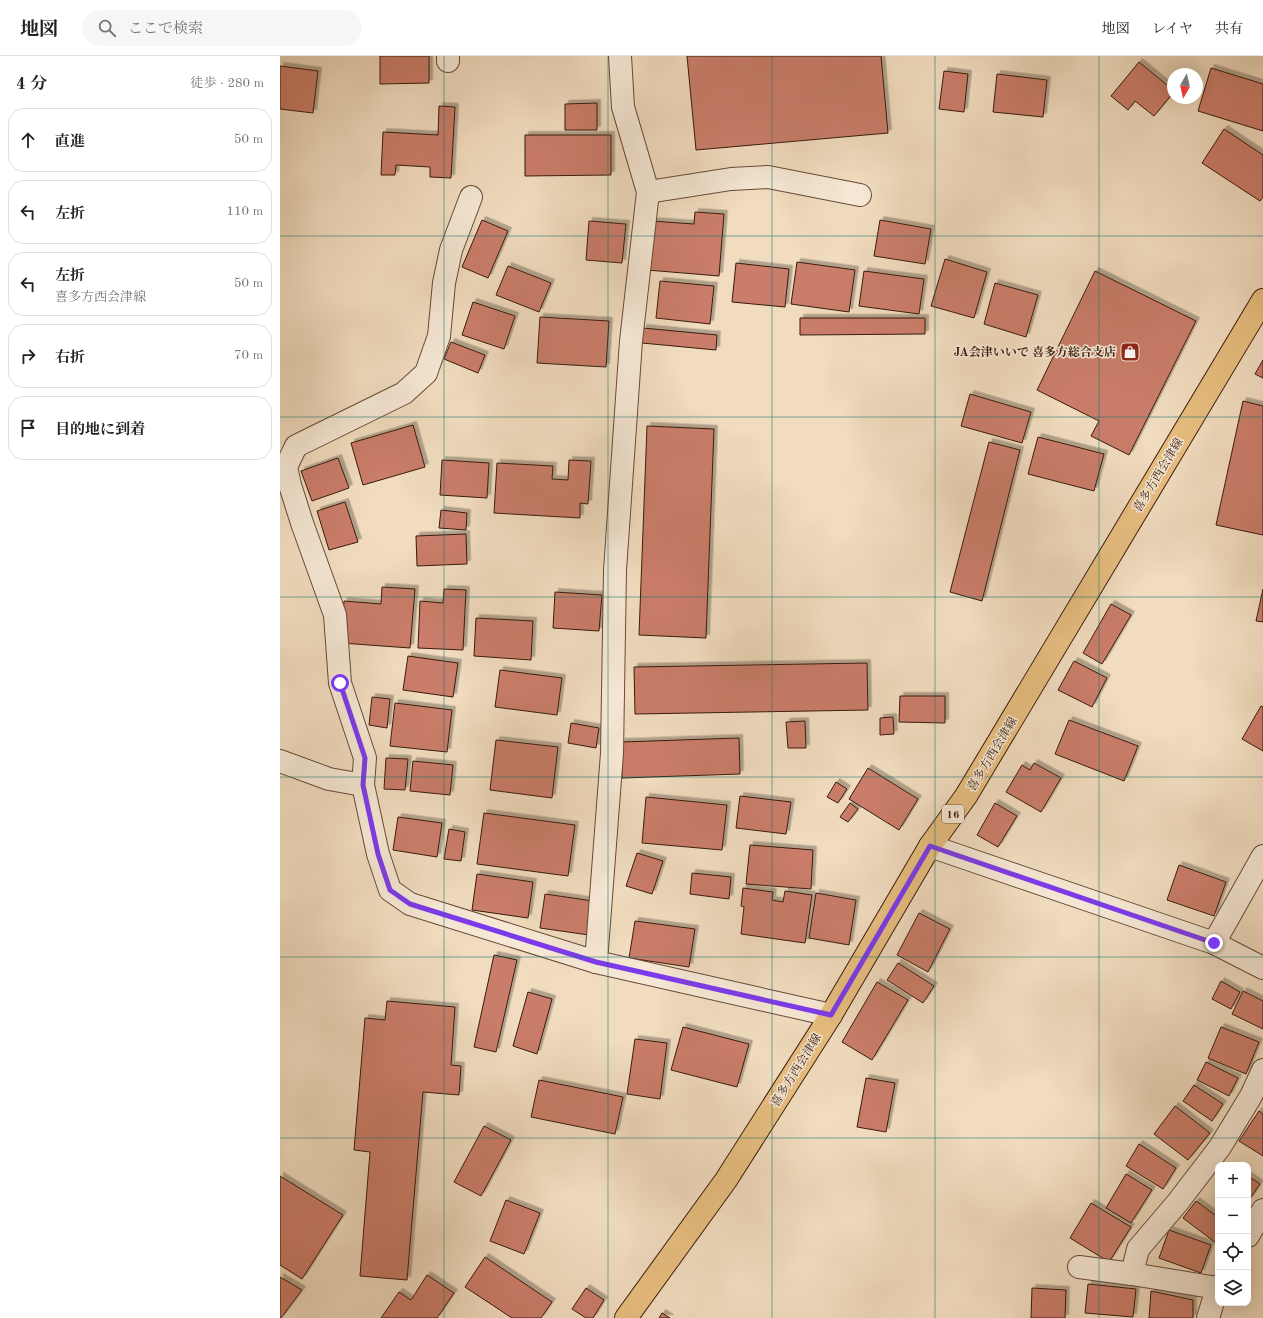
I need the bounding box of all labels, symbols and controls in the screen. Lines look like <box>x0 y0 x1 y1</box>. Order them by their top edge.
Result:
search box <box>82 10 362 46</box>
icon: search <box>96 17 118 39</box>
text: 地図 <box>20 21 58 40</box>
text: ここで検索 <box>128 22 203 37</box>
text: 地図 <box>1102 22 1130 36</box>
text: レイヤ <box>1152 22 1193 36</box>
text: 共有 <box>1215 22 1243 36</box>
north arrow <box>1167 68 1203 104</box>
text: 4 分 <box>16 76 48 93</box>
text: 徒歩 · 280 m <box>190 77 264 90</box>
icon: ahead <box>17 129 39 151</box>
text: 50 m <box>234 133 263 146</box>
text: 直進 <box>55 135 85 150</box>
icon: left <box>17 201 39 223</box>
text: 110 m <box>226 205 263 218</box>
text: 左折 <box>55 207 85 222</box>
text: 左折 <box>55 269 85 284</box>
icon: left <box>17 273 39 295</box>
text: 50 m <box>234 277 263 290</box>
text: 喜多方西会津線 <box>55 291 146 304</box>
shop icon: JA会津いいで 喜多方総合支店 <box>1119 341 1141 363</box>
icon: right <box>17 345 39 367</box>
place label: JA会津いいで 喜多方総合支店 <box>954 345 1116 359</box>
text: 70 m <box>234 349 263 362</box>
text: 右折 <box>55 351 85 366</box>
icon: arrive <box>17 417 39 439</box>
text: 目的地に到着 <box>55 423 145 438</box>
street label: 喜多方西会津線 <box>1130 435 1186 515</box>
route start <box>331 674 349 692</box>
street label: 喜多方西会津線 <box>964 714 1020 794</box>
road number: 16 <box>942 805 964 823</box>
route end <box>1205 934 1223 952</box>
street label: 喜多方西会津線 <box>768 1031 824 1109</box>
map controls <box>1215 1162 1251 1306</box>
button: + <box>1215 1162 1251 1198</box>
button: − <box>1215 1198 1251 1234</box>
button: locate <box>1215 1234 1251 1270</box>
button: layers <box>1215 1270 1251 1306</box>

